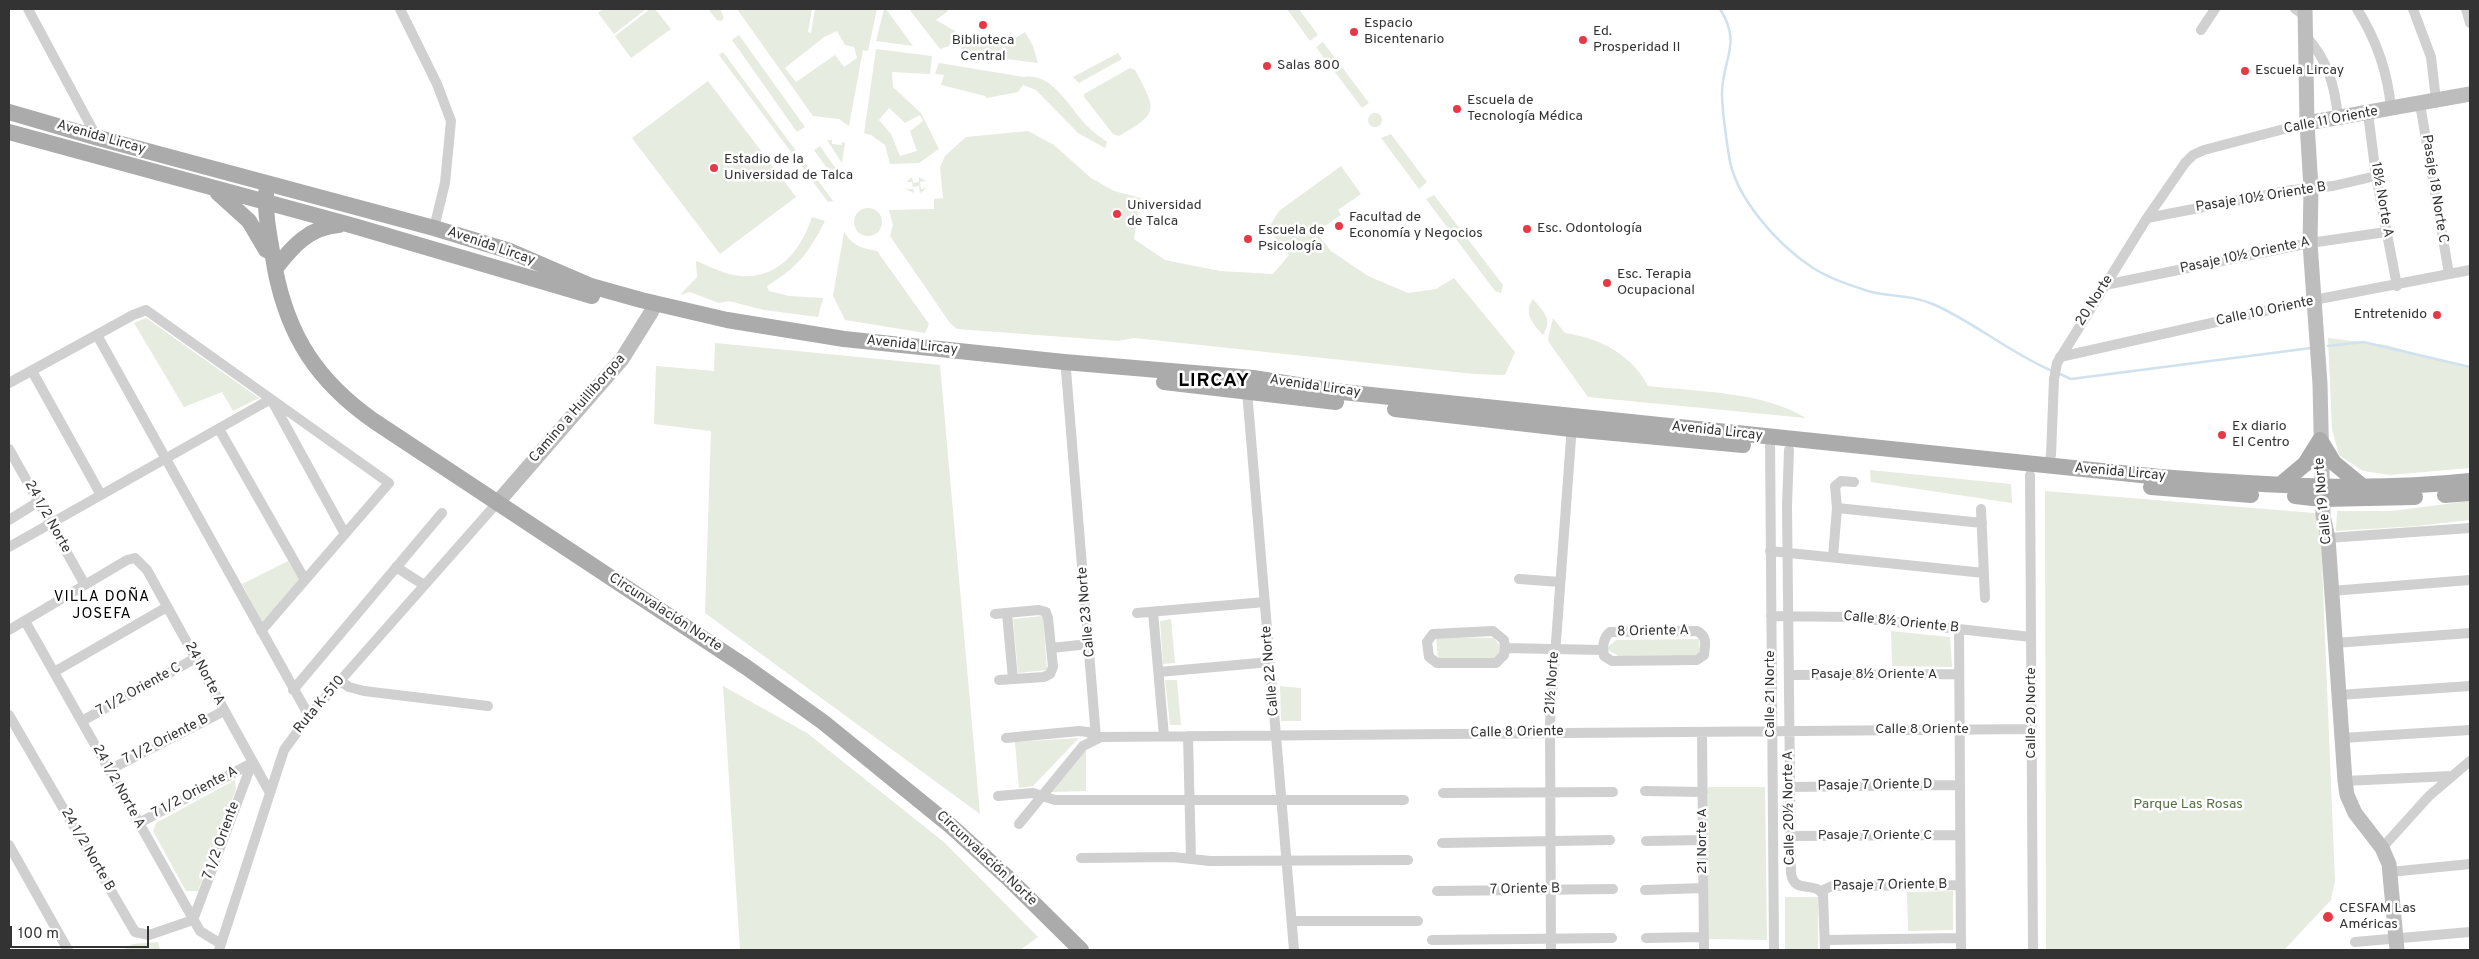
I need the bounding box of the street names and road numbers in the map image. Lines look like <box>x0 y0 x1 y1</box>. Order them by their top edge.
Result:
street label: Calle 11 Oriente <box>2283 104 2379 138</box>
street label: Avenida Lircay <box>55 117 147 159</box>
street label: Pasaje 18 Norte C <box>2417 133 2451 245</box>
street label: 18½ Norte A <box>2366 161 2396 239</box>
street label: Pasaje 10½ Oriente B <box>2195 179 2327 217</box>
street label: Avenida Lircay <box>445 224 537 270</box>
street label: Pasaje 10½ Oriente A <box>2179 234 2311 278</box>
street label: 20 Norte <box>2073 272 2117 330</box>
street label: Calle 10 Oriente <box>2215 293 2315 331</box>
street label: Avenida Lircay <box>866 333 958 359</box>
street label: Camino a Huilliborgoa <box>526 351 630 467</box>
street label: Avenida Lircay <box>1268 372 1362 402</box>
street label: Avenida Lircay <box>1671 419 1763 445</box>
street label: Calle 19 Norte <box>2312 457 2336 545</box>
street label: Avenida Lircay <box>2074 461 2166 485</box>
street label: 24 1/2 Norte <box>20 478 74 556</box>
street label: Calle 23 Norte <box>1075 566 1099 658</box>
street label: Circunvalación Norte <box>605 570 725 656</box>
street label: Calle 8½ Oriente B <box>1842 609 1960 637</box>
street label: 8 Oriente A <box>1617 623 1689 641</box>
street label: Calle 22 Norte <box>1259 625 1283 717</box>
street label: 24 Norte A <box>180 639 228 709</box>
street label: Calle 21 Norte <box>1763 650 1779 738</box>
street label: 21½ Norte <box>1542 651 1564 715</box>
street label: 7 1/2 Oriente C <box>94 660 184 720</box>
street label: Pasaje 8½ Oriente A <box>1811 667 1937 683</box>
street label: Calle 20 Norte <box>2024 667 2040 759</box>
street label: Ruta K-510 <box>291 673 349 737</box>
street label: 7 1/2 Oriente B <box>120 711 212 769</box>
street label: Calle 8 Oriente <box>1875 722 1969 738</box>
street label: Calle 8 Oriente <box>1470 724 1564 742</box>
street label: 24 1/2 Norte A <box>88 742 148 832</box>
street label: Calle 20½ Norte A <box>1781 751 1799 865</box>
street label: 7 1/2 Oriente A <box>149 763 241 823</box>
street label: Pasaje 7 Oriente D <box>1817 777 1933 795</box>
street label: 7 1/2 Oriente <box>200 800 244 882</box>
street label: 24 1/2 Norte B <box>57 806 117 894</box>
street label: Circunvalación Norte <box>932 808 1040 910</box>
street label: 21 Norte A <box>1695 808 1711 874</box>
street label: Pasaje 7 Oriente C <box>1818 828 1932 844</box>
street label: Pasaje 7 Oriente B <box>1832 877 1948 895</box>
street label: 7 Oriente B <box>1490 881 1560 899</box>

